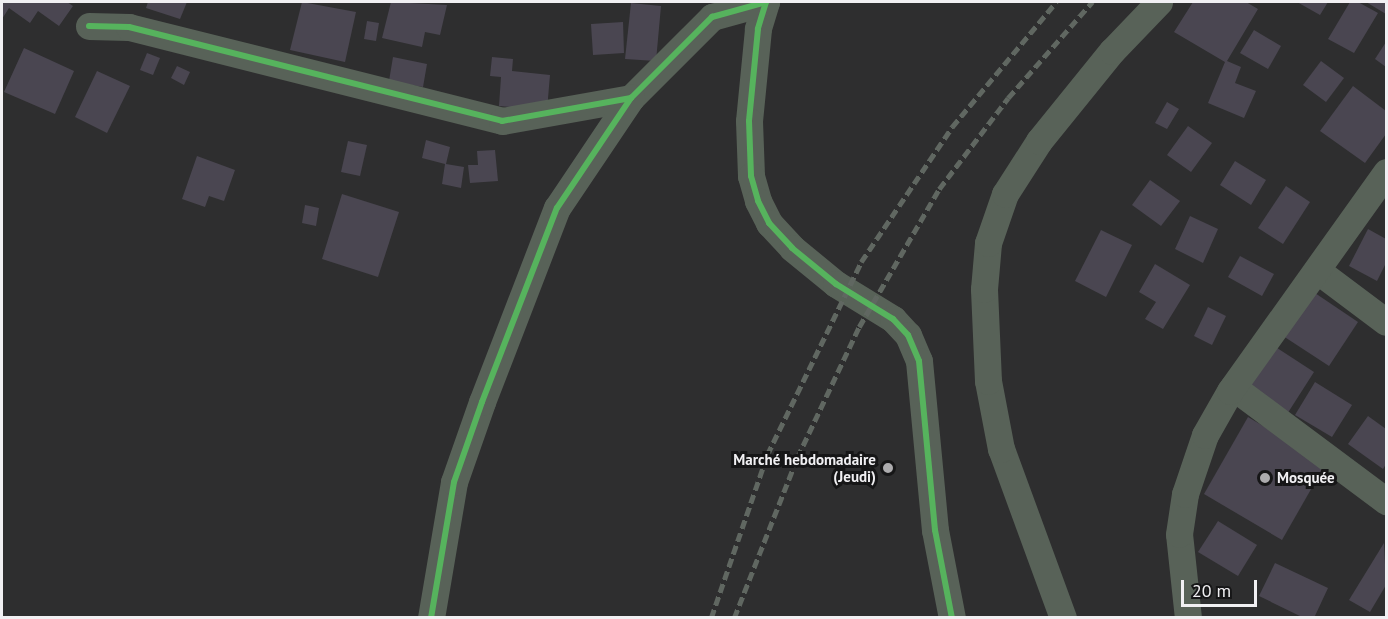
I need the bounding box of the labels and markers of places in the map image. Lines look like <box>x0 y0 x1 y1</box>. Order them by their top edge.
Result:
place label: Marché hebdomadaire (Jeudi) <box>733 450 876 485</box>
marker: Marché hebdomadaire (Jeudi) <box>881 461 895 475</box>
place label: Mosquée <box>1277 469 1335 487</box>
marker: Mosquée <box>1258 471 1272 485</box>

